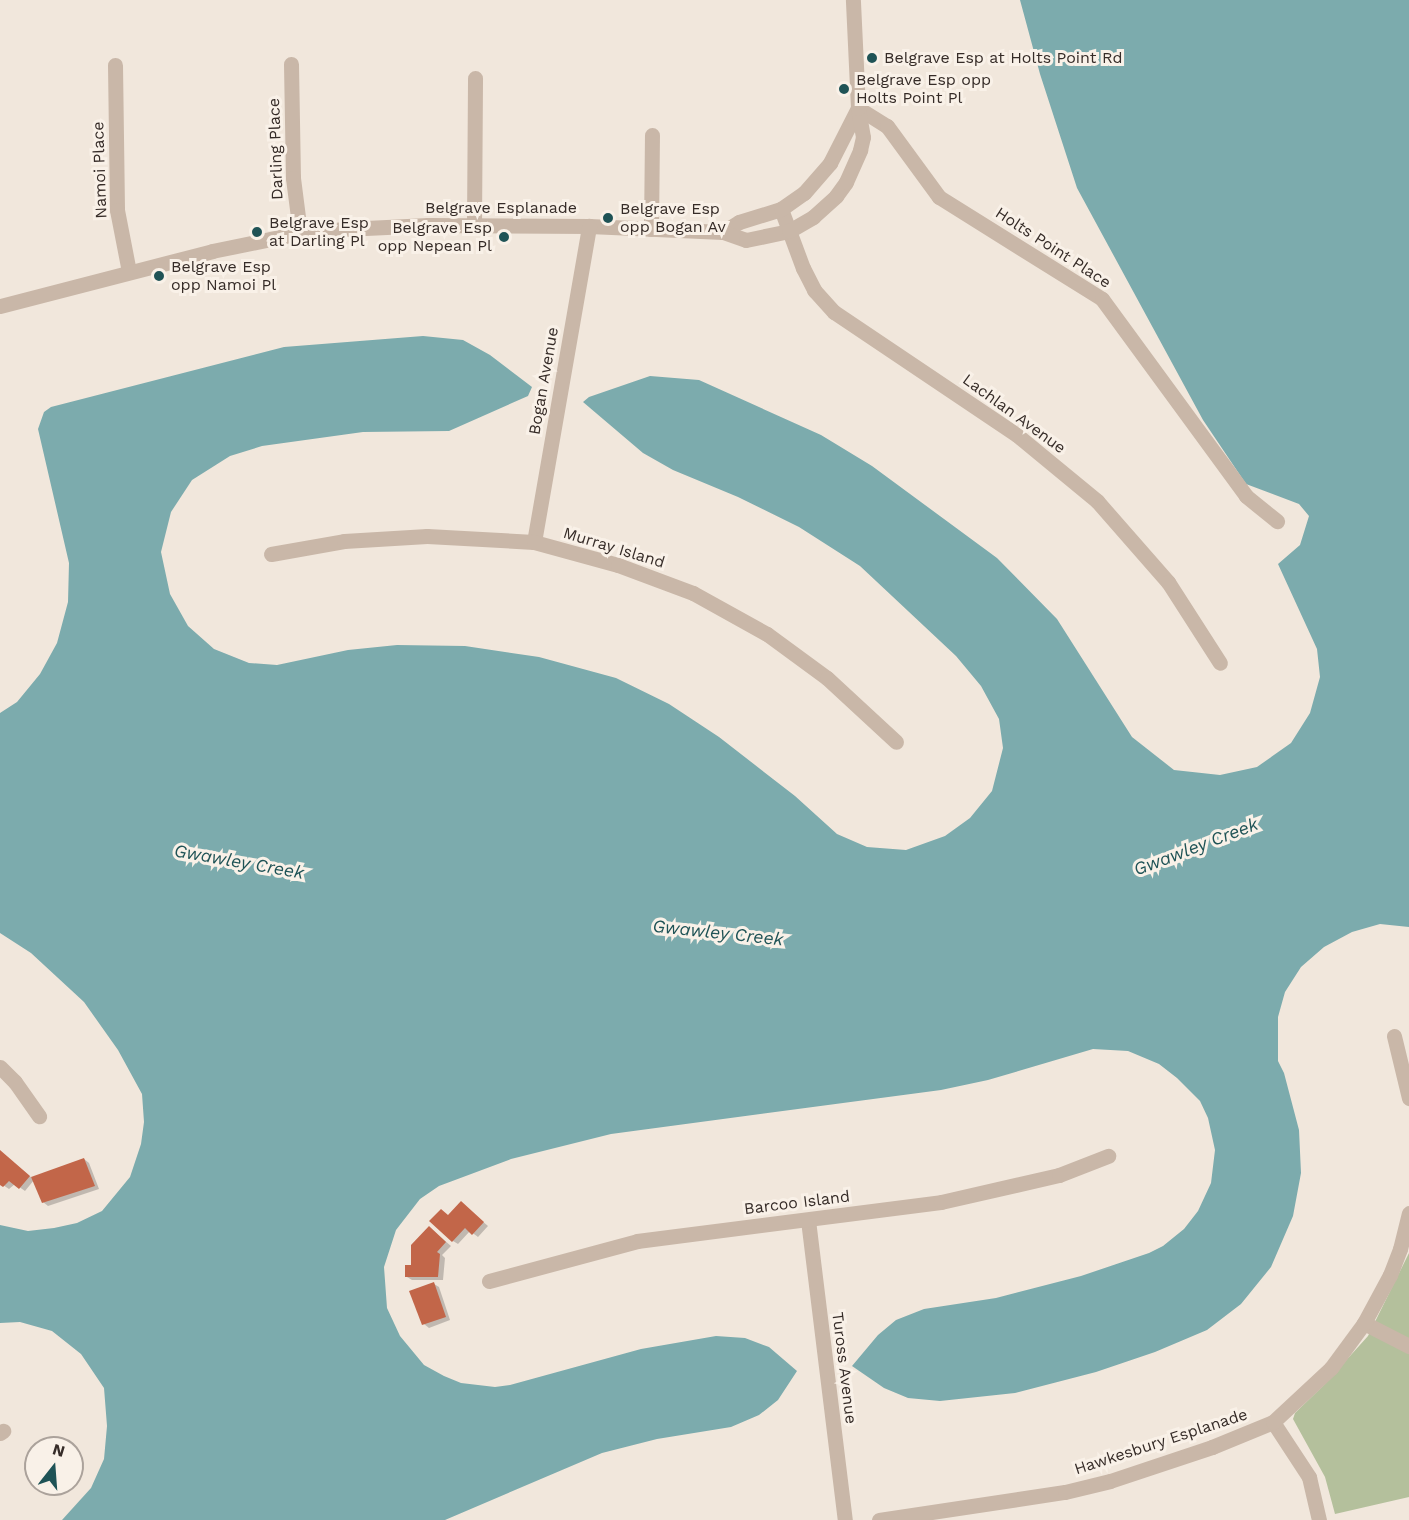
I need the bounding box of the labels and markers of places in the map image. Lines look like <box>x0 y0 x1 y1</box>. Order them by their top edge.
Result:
place label: Belgrave Esp at Holts Point Rd <box>884 48 1122 68</box>
marker: Belgrave Esp at Holts Point Rd <box>865 51 879 65</box>
place label: Belgrave Esp opp Holts Point Pl <box>856 70 991 108</box>
marker: Belgrave Esp opp Holts Point Pl <box>837 82 851 96</box>
place label: Belgrave Esp opp Bogan Av <box>620 199 726 237</box>
marker: Belgrave Esp opp Bogan Av <box>601 211 615 225</box>
place label: Belgrave Esp at Darling Pl <box>269 213 369 251</box>
place label: Belgrave Esp opp Nepean Pl <box>378 218 492 256</box>
marker: Belgrave Esp at Darling Pl <box>250 225 264 239</box>
marker: Belgrave Esp opp Nepean Pl <box>497 230 511 244</box>
place label: Belgrave Esp opp Namoi Pl <box>171 257 276 295</box>
marker: Belgrave Esp opp Namoi Pl <box>152 269 166 283</box>

